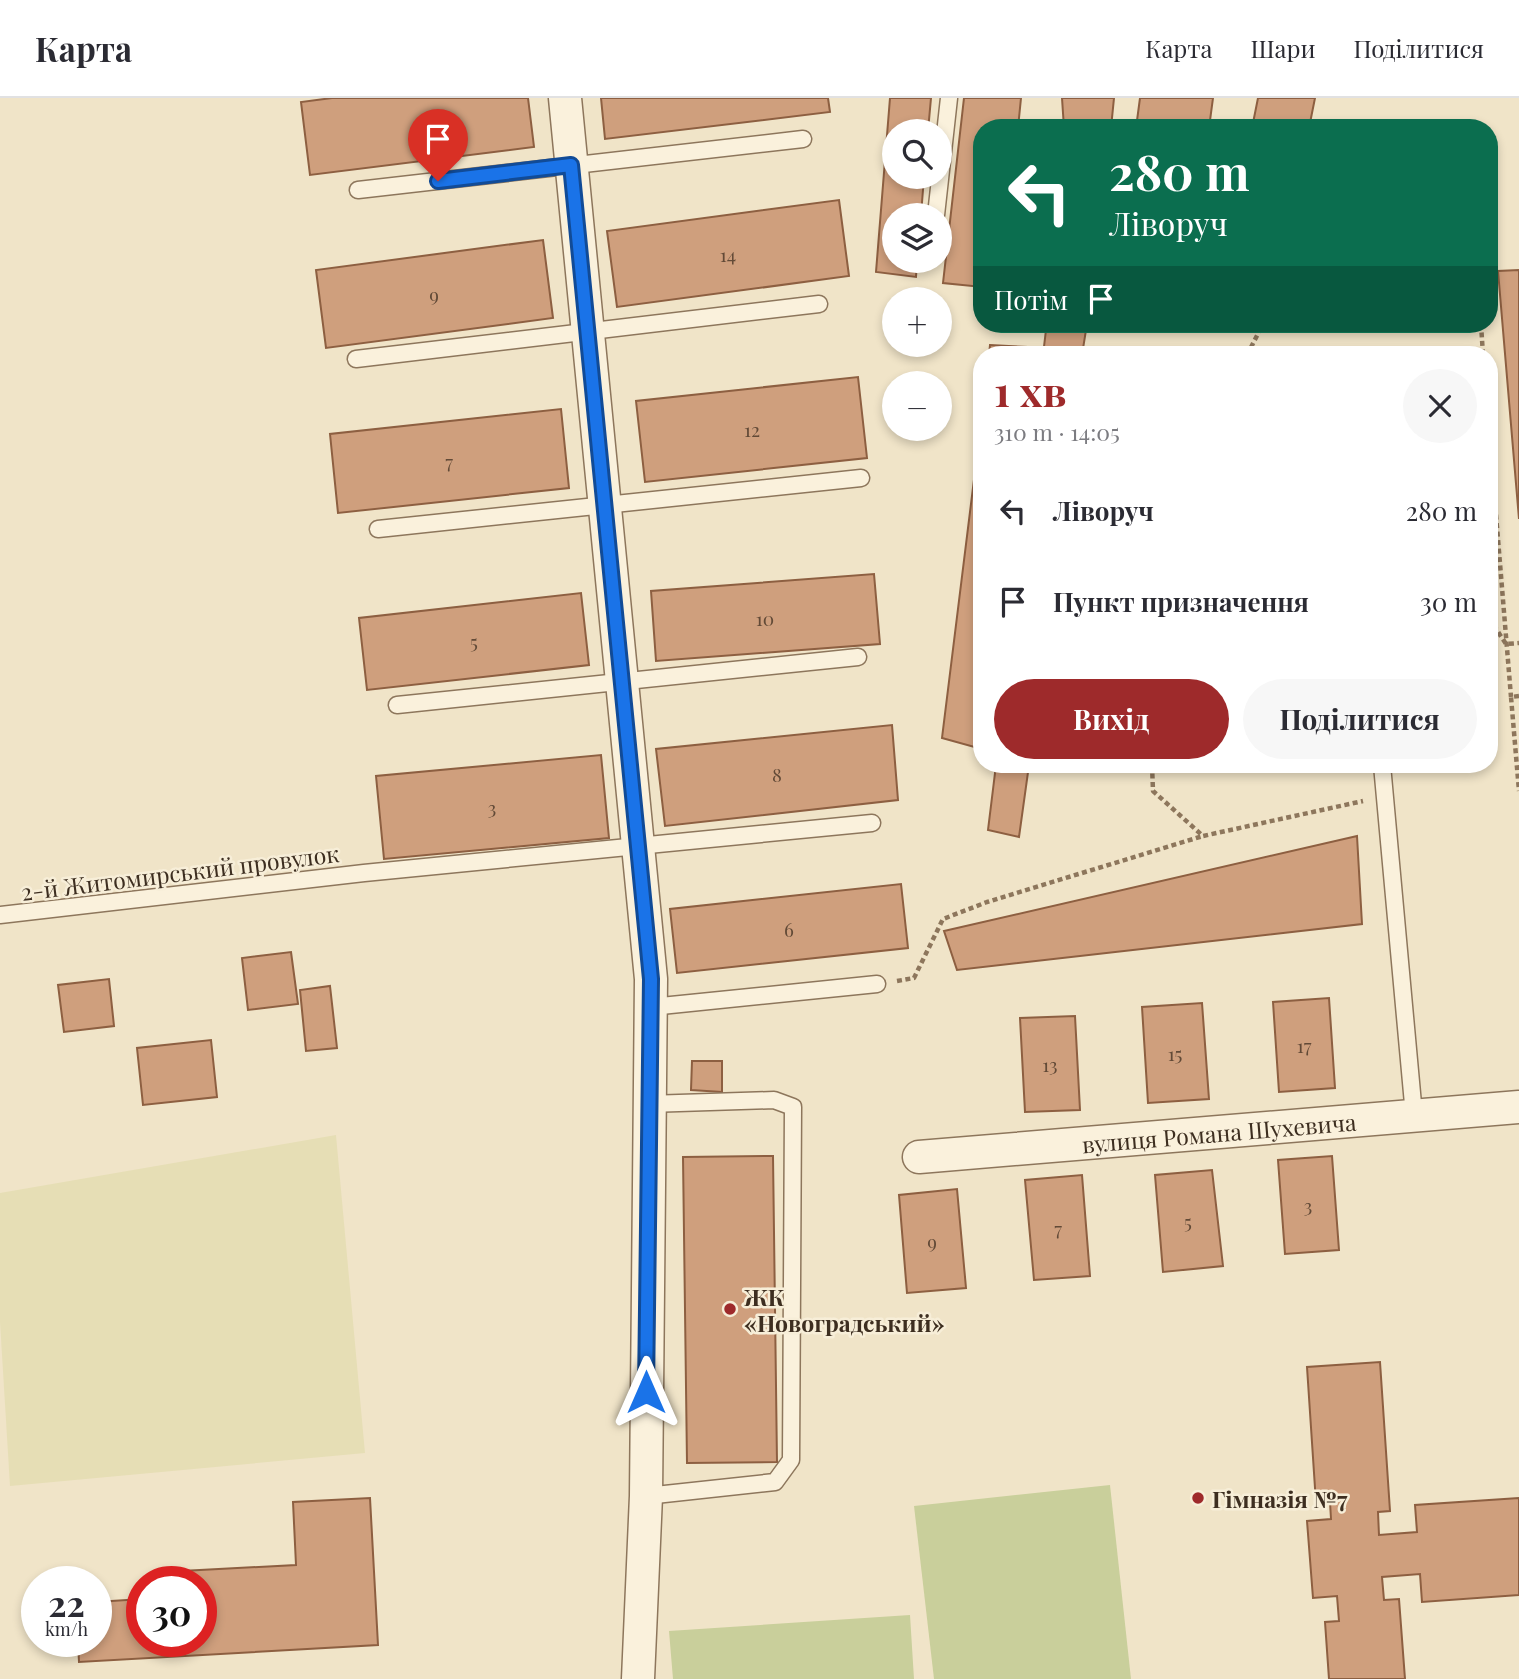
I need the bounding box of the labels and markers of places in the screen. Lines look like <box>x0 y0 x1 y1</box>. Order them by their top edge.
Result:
pin <box>408 109 468 181</box>
place label: ЖК «Новоградський» <box>743 1281 945 1338</box>
marker: ЖК «Новоградський» <box>722 1301 738 1317</box>
place label: Гімназія №7 <box>1212 1483 1348 1514</box>
marker: Гімназія №7 <box>1190 1490 1206 1506</box>

